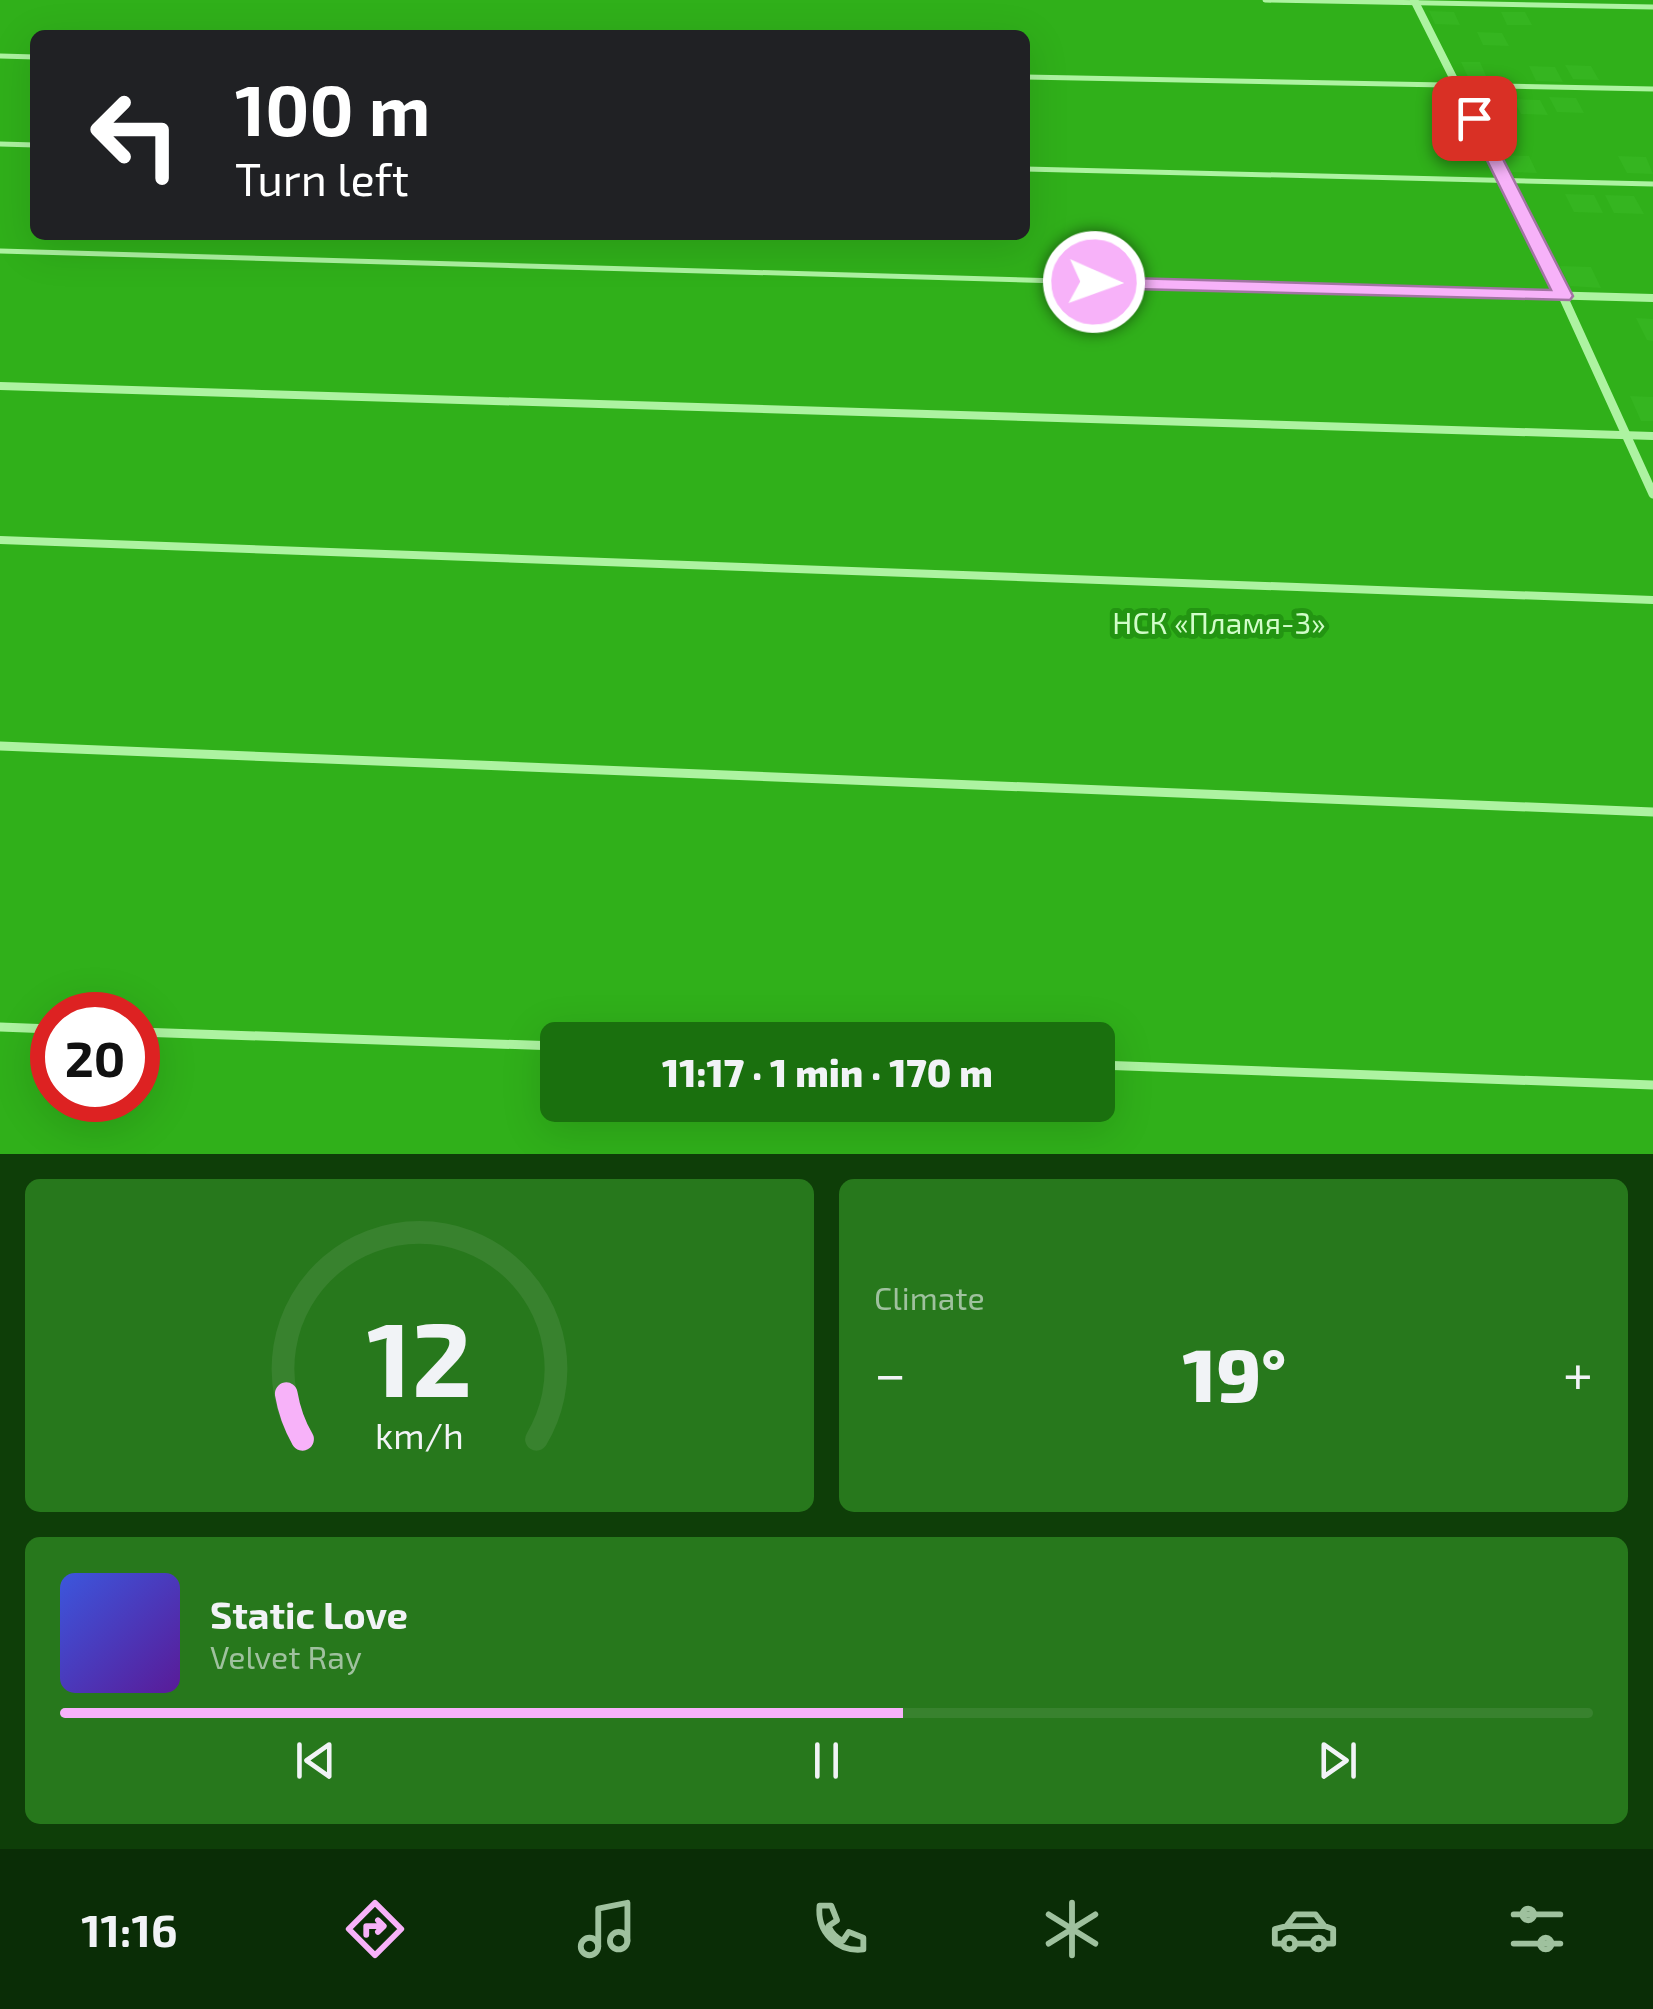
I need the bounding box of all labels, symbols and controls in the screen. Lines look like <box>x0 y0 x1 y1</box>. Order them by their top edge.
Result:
text: 100 m <box>235 66 430 150</box>
icon: left <box>70 70 200 200</box>
pin <box>1432 76 1517 161</box>
icon: arrive <box>1447 91 1502 146</box>
text: Turn left <box>235 151 409 205</box>
position arrow <box>1042 230 1146 334</box>
park label: НСК «Пламя-3» <box>1112 604 1326 640</box>
speed limit sign: 20 <box>30 992 160 1122</box>
text: 11:17 · 1 min · 170 m <box>662 1049 993 1095</box>
text: Climate <box>874 1278 985 1316</box>
text: 12 <box>367 1293 472 1418</box>
text: 19° <box>1182 1327 1286 1417</box>
text: − <box>874 1339 906 1405</box>
text: + <box>1563 1339 1593 1405</box>
text: km/h <box>375 1413 464 1456</box>
text: Static Love <box>210 1591 408 1637</box>
text: Velvet Ray <box>210 1637 362 1675</box>
icon: previous <box>288 1733 343 1788</box>
icon: pause <box>799 1733 854 1788</box>
icon: next <box>1310 1733 1365 1788</box>
icon: directions <box>340 1894 410 1964</box>
icon: music <box>572 1894 642 1964</box>
icon: phone <box>805 1894 875 1964</box>
icon: climate <box>1037 1894 1107 1964</box>
icon: car <box>1269 1894 1339 1964</box>
icon: filters <box>1502 1894 1572 1964</box>
text: 11:16 <box>81 1902 178 1956</box>

